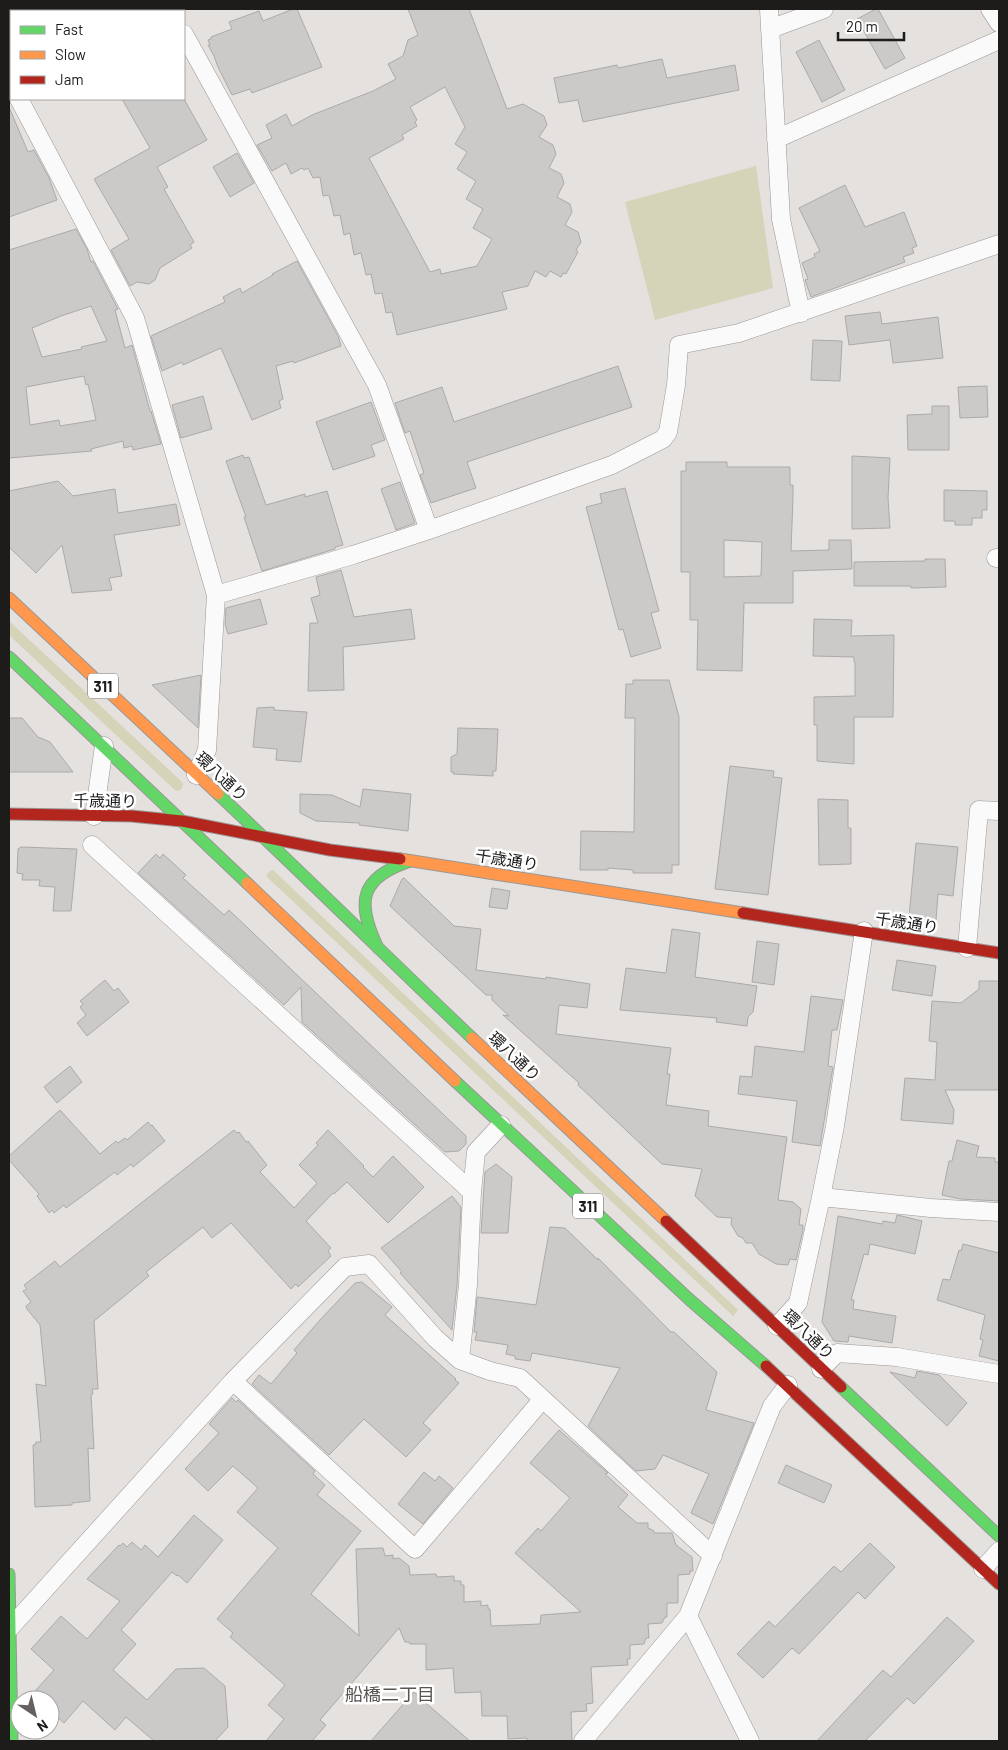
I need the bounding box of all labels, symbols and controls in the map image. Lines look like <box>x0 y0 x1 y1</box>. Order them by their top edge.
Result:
legend <box>10 10 185 100</box>
scale bar <box>838 10 904 42</box>
text: 20 m <box>846 17 878 35</box>
text: Fast <box>55 20 83 38</box>
text: Slow <box>55 45 86 63</box>
text: Jam <box>55 70 84 88</box>
road number: 311 <box>88 674 118 698</box>
street label: 環八通り <box>192 747 252 805</box>
street label: 千歳通り <box>73 790 137 810</box>
street label: 千歳通り <box>474 845 540 873</box>
street label: 千歳通り <box>874 908 940 936</box>
street label: 環八通り <box>485 1027 545 1085</box>
road number: 311 <box>573 1194 603 1218</box>
street label: 環八通り <box>779 1305 839 1363</box>
district label: 船橋二丁目 <box>345 1683 435 1705</box>
north arrow <box>10 1690 60 1740</box>
text: N <box>34 1716 51 1736</box>

